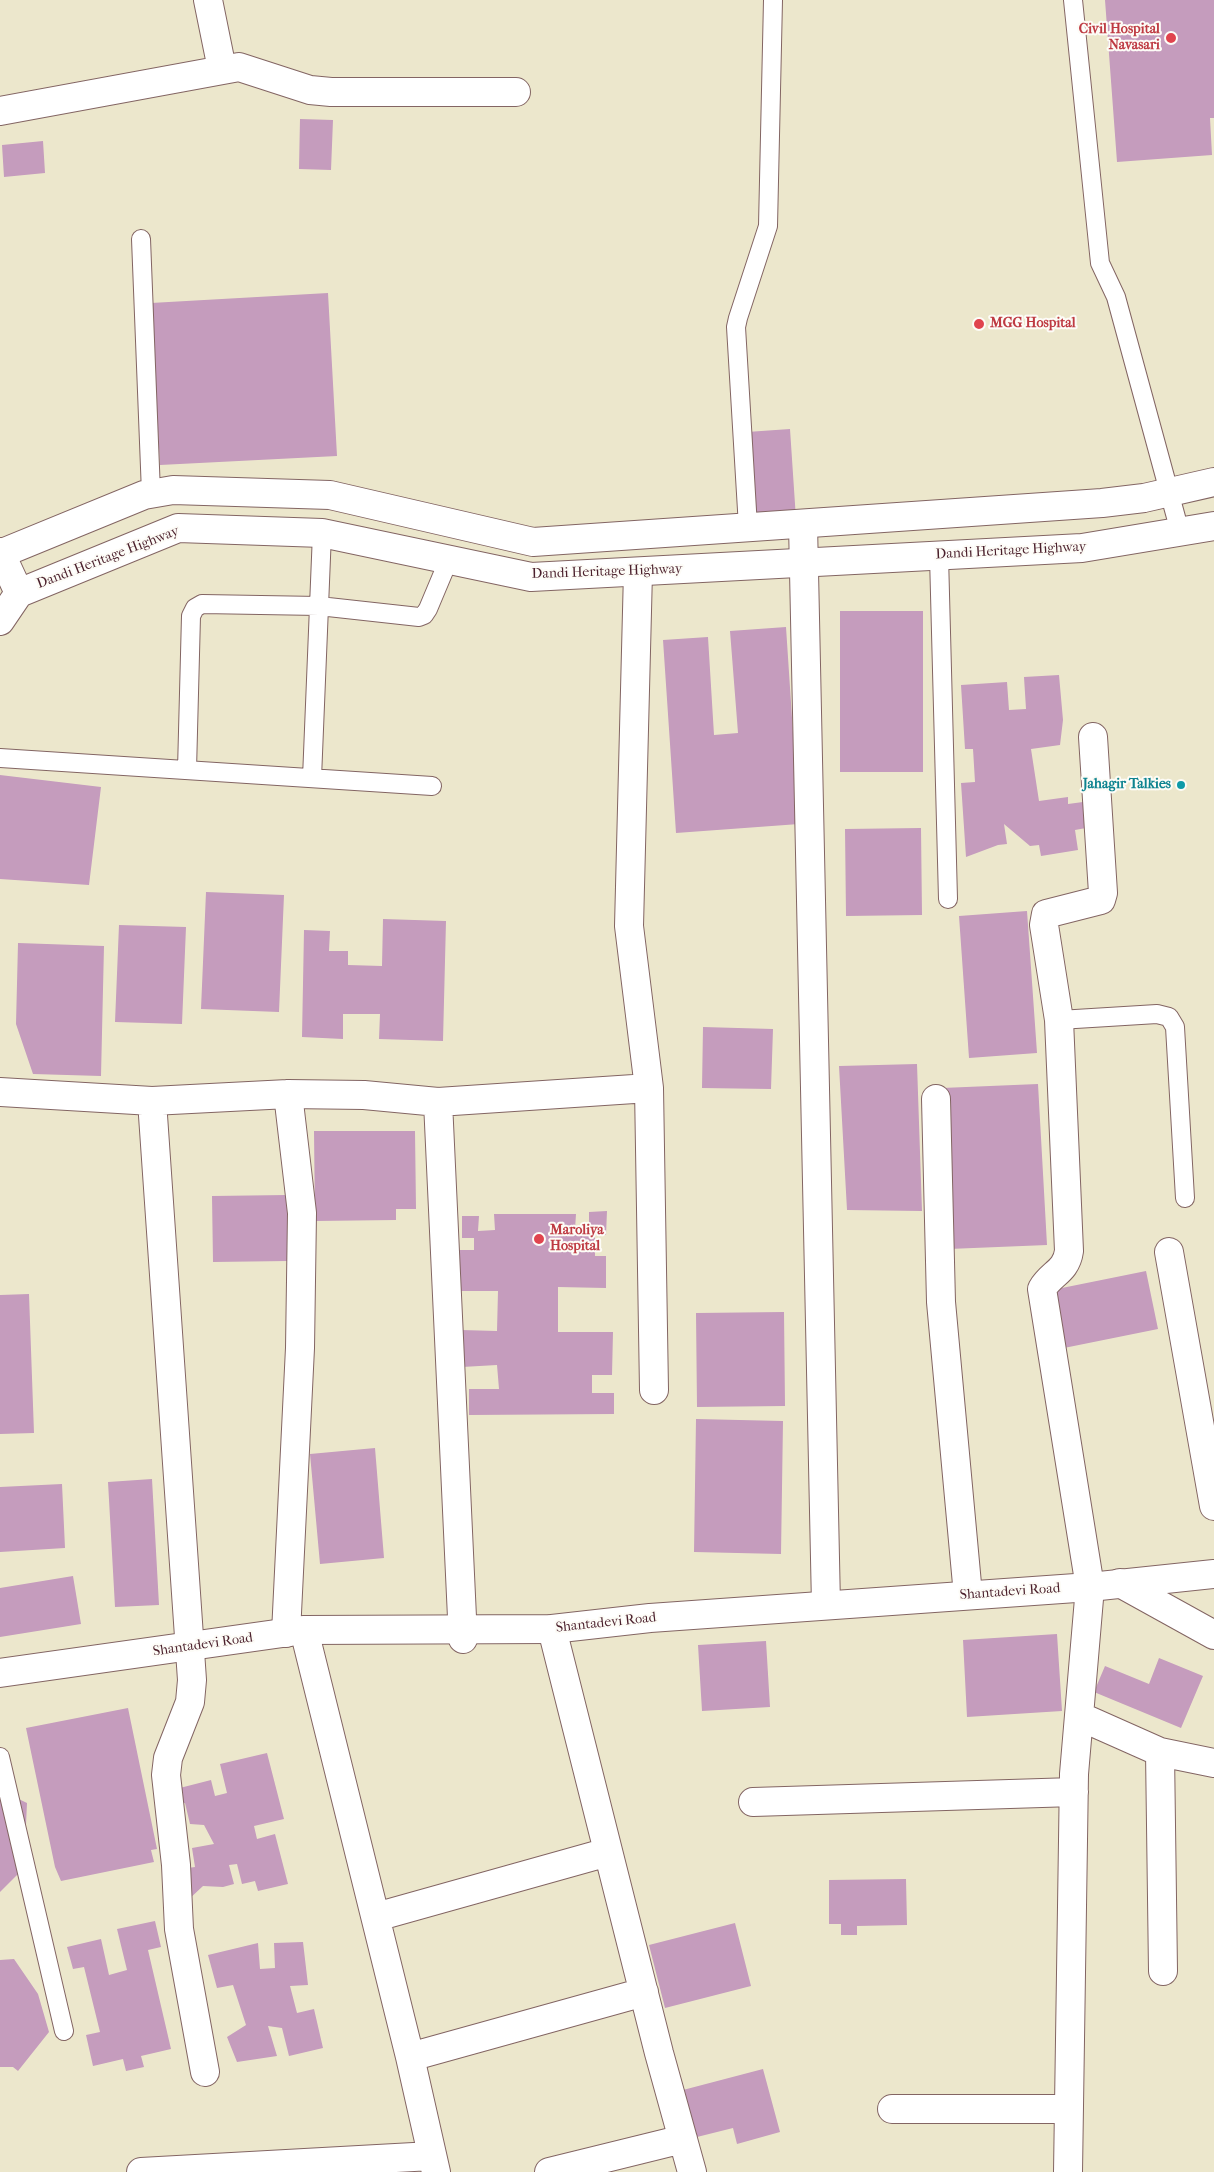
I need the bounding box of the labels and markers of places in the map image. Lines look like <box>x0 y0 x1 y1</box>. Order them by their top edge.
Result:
place label: Civil Hospital Navasari <box>1079 22 1160 54</box>
marker: Civil Hospital Navasari <box>1164 31 1178 45</box>
place label: MGG Hospital <box>990 316 1076 332</box>
marker: MGG Hospital <box>972 317 986 331</box>
place label: Jahagir Talkies <box>1083 777 1171 793</box>
marker: Jahagir Talkies <box>1175 779 1187 791</box>
place label: Maroliya Hospital <box>550 1223 604 1256</box>
marker: Maroliya Hospital <box>532 1232 546 1246</box>

